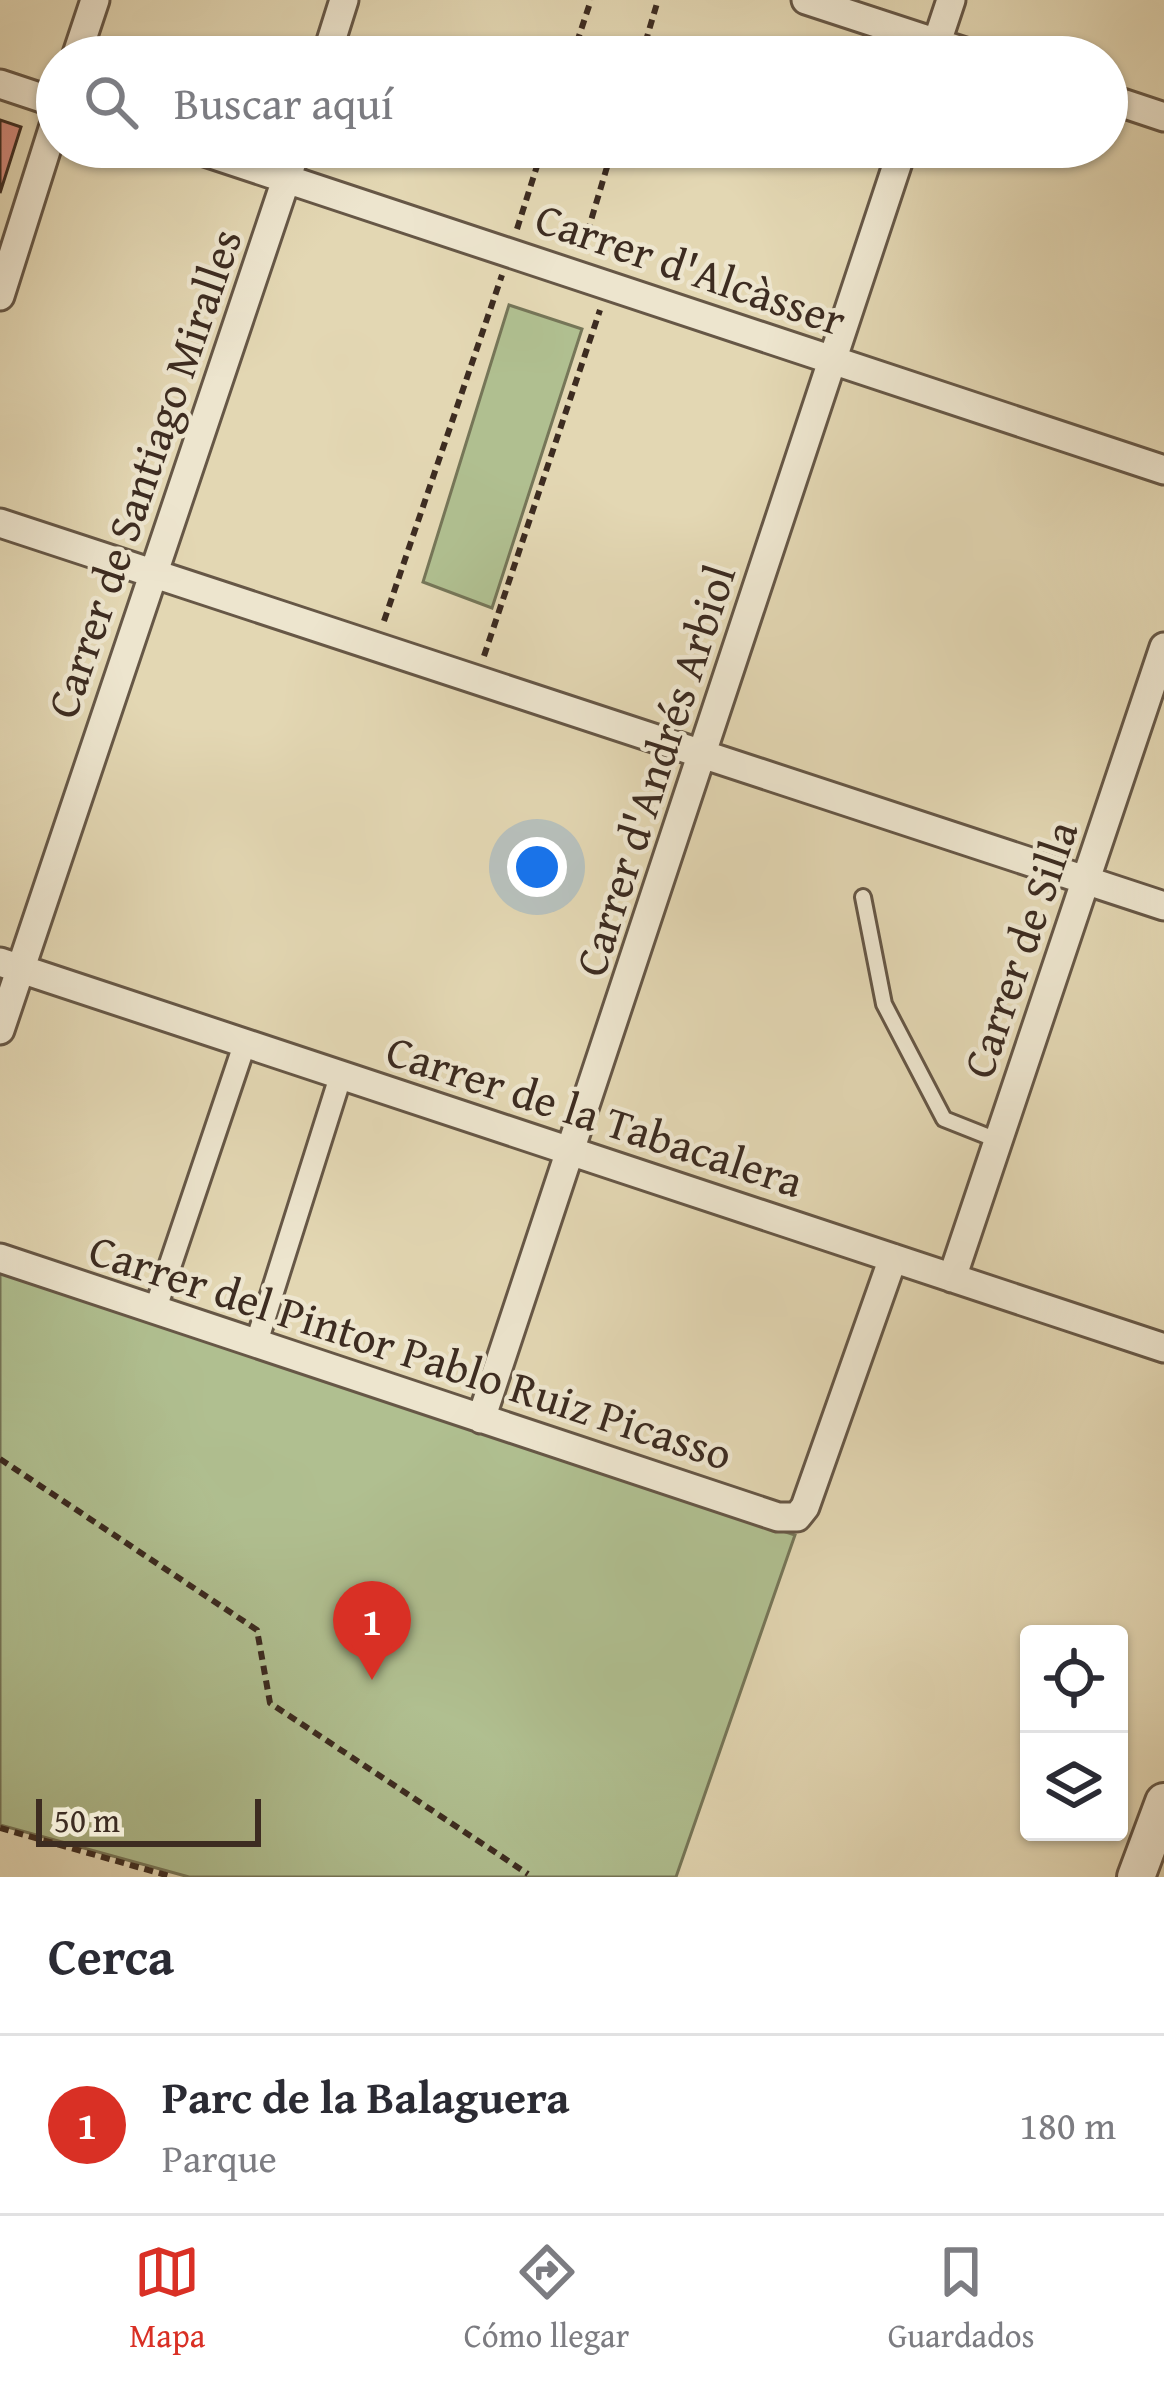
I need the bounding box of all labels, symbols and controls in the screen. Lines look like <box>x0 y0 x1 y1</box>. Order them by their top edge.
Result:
search box <box>36 36 1128 168</box>
icon: search <box>78 69 144 135</box>
text: Buscar aquí <box>174 70 393 135</box>
street label: Carrer d'Alcàsser <box>527 185 855 351</box>
street label: Carrer de Santiago Miralles <box>29 220 257 726</box>
street label: Carrer d'Andrés Arbiol <box>557 556 751 984</box>
street label: Carrer de Silla <box>945 812 1093 1086</box>
your location <box>507 837 567 897</box>
street label: Carrer de la Tabacalera <box>378 1017 812 1213</box>
street label: Carrer del Pintor Pablo Ruiz Picasso <box>81 1216 741 1486</box>
pin: 1 <box>333 1581 411 1680</box>
map controls <box>1020 1625 1128 1841</box>
button: locate <box>1020 1625 1128 1733</box>
button: layers <box>1020 1733 1128 1841</box>
scale bar <box>36 1793 261 1846</box>
text: 50 m <box>54 1796 120 1844</box>
text: Cerca <box>48 1918 174 1993</box>
text: Parc de la Balaguera <box>162 2064 570 2129</box>
text: 1 <box>77 2096 97 2153</box>
text: 180 m <box>1019 2096 1116 2153</box>
text: Parque <box>162 2129 277 2186</box>
tab: Mapa <box>129 2239 205 2359</box>
tab: Cómo llegar <box>464 2239 629 2359</box>
tab: Guardados <box>888 2239 1035 2359</box>

